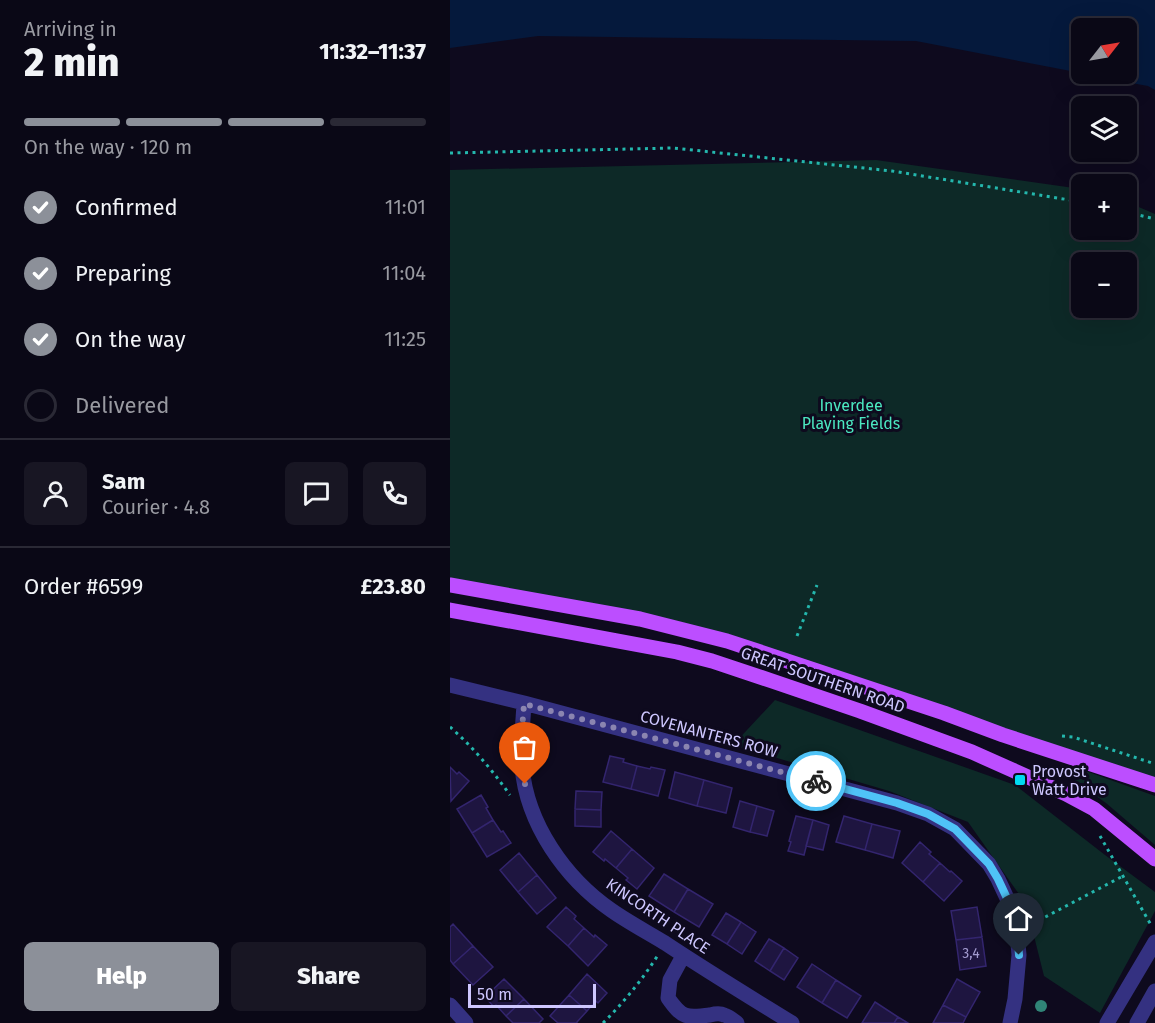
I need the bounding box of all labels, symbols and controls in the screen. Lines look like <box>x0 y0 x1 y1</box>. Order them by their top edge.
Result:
text: Arriving in <box>24 17 117 41</box>
north arrow <box>1071 18 1137 84</box>
map controls <box>1071 18 1137 318</box>
text: 11:32–11:37 <box>319 38 426 65</box>
text: 2 min <box>24 40 120 86</box>
button: layers <box>1071 96 1137 162</box>
text: On the way · 120 m <box>24 135 192 159</box>
button: + <box>1071 174 1137 240</box>
icon: check <box>24 191 57 224</box>
text: Confirmed <box>75 194 178 221</box>
text: 11:01 <box>385 195 426 219</box>
button: − <box>1071 252 1137 318</box>
icon: check <box>24 257 57 290</box>
text: Preparing <box>75 260 171 287</box>
text: 11:04 <box>382 261 426 285</box>
icon: check <box>24 323 57 356</box>
text: On the way <box>75 326 186 353</box>
text: 11:25 <box>384 327 426 351</box>
text: Delivered <box>75 392 170 419</box>
park label: Inverdee Playing Fields <box>802 396 900 433</box>
button: person <box>24 462 87 525</box>
button: chat <box>285 462 348 525</box>
button: phone <box>363 462 426 525</box>
text: Sam <box>102 468 145 495</box>
text: Courier · 4.8 <box>102 495 210 519</box>
text: Order #6599 <box>24 573 143 600</box>
text: £23.80 <box>361 573 426 600</box>
street label: GREAT SOUTHERN ROAD <box>739 643 907 717</box>
street label: COVENANTERS ROW <box>638 707 780 761</box>
pin <box>499 722 550 784</box>
icon: bag <box>508 731 541 764</box>
courier <box>786 751 846 811</box>
place label: Provost Watt Drive <box>1032 762 1107 799</box>
icon: bike <box>800 765 833 798</box>
marker: Provost Watt Drive <box>1013 773 1027 787</box>
street label: KINCORTH PLACE <box>602 874 714 958</box>
pin <box>993 893 1044 955</box>
icon: home <box>1002 902 1035 935</box>
button: Help <box>24 942 219 1011</box>
button: Share <box>231 942 426 1011</box>
house number: 3,4 <box>962 945 980 962</box>
scale bar <box>468 981 596 1008</box>
text: 50 m <box>477 985 512 1004</box>

